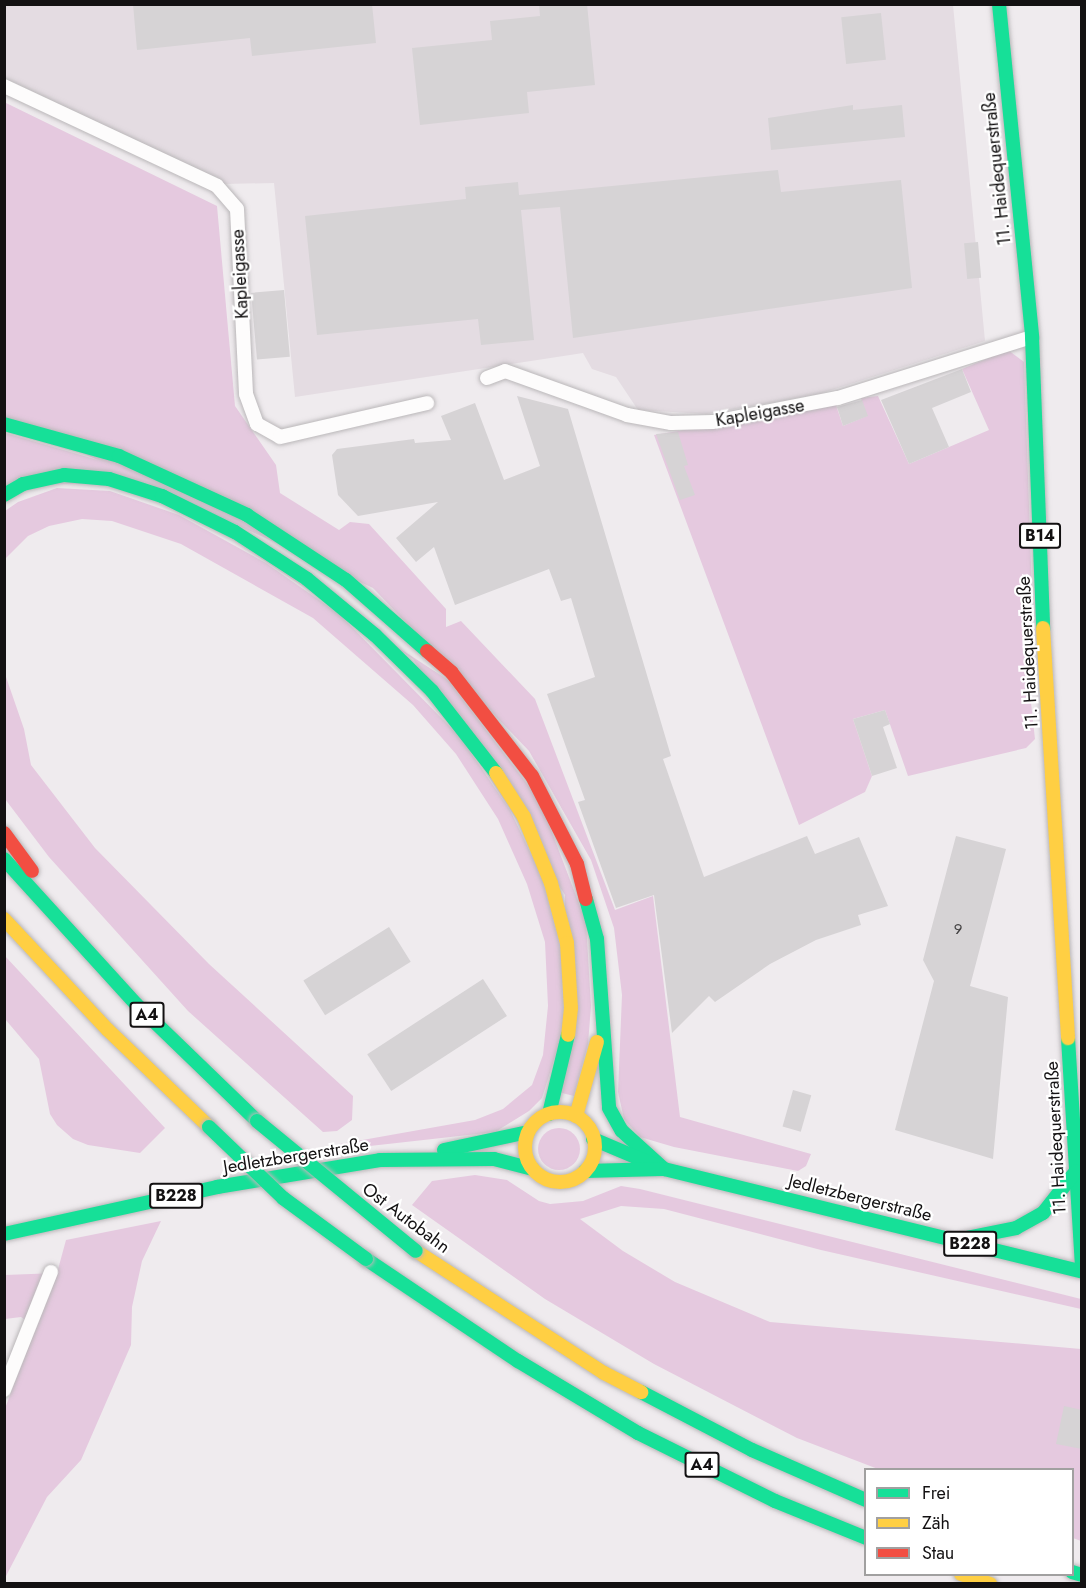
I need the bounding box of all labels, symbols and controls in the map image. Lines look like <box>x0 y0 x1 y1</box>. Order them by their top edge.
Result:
street label: 11. Haidequerstraße <box>978 91 1016 247</box>
street label: Kapleigasse <box>227 229 253 319</box>
street label: Kapleigasse <box>714 395 806 431</box>
road number: B14 <box>1019 523 1061 549</box>
street label: 11. Haidequerstraße <box>1013 576 1043 730</box>
house number: 9 <box>954 921 962 939</box>
road number: A4 <box>129 1002 165 1028</box>
street label: 11. Haidequerstraße <box>1041 1061 1071 1215</box>
street label: Jedletzbergerstraße <box>222 1134 370 1178</box>
street label: Jedletzbergerstraße <box>786 1170 934 1226</box>
street label: Ost Autobahn <box>358 1178 454 1258</box>
road number: B228 <box>149 1183 203 1209</box>
road number: B228 <box>943 1231 997 1257</box>
road number: A4 <box>684 1452 720 1478</box>
legend <box>864 1468 1074 1576</box>
text: Frei <box>922 1480 951 1506</box>
text: Zäh <box>922 1510 950 1536</box>
text: Stau <box>922 1540 954 1566</box>

